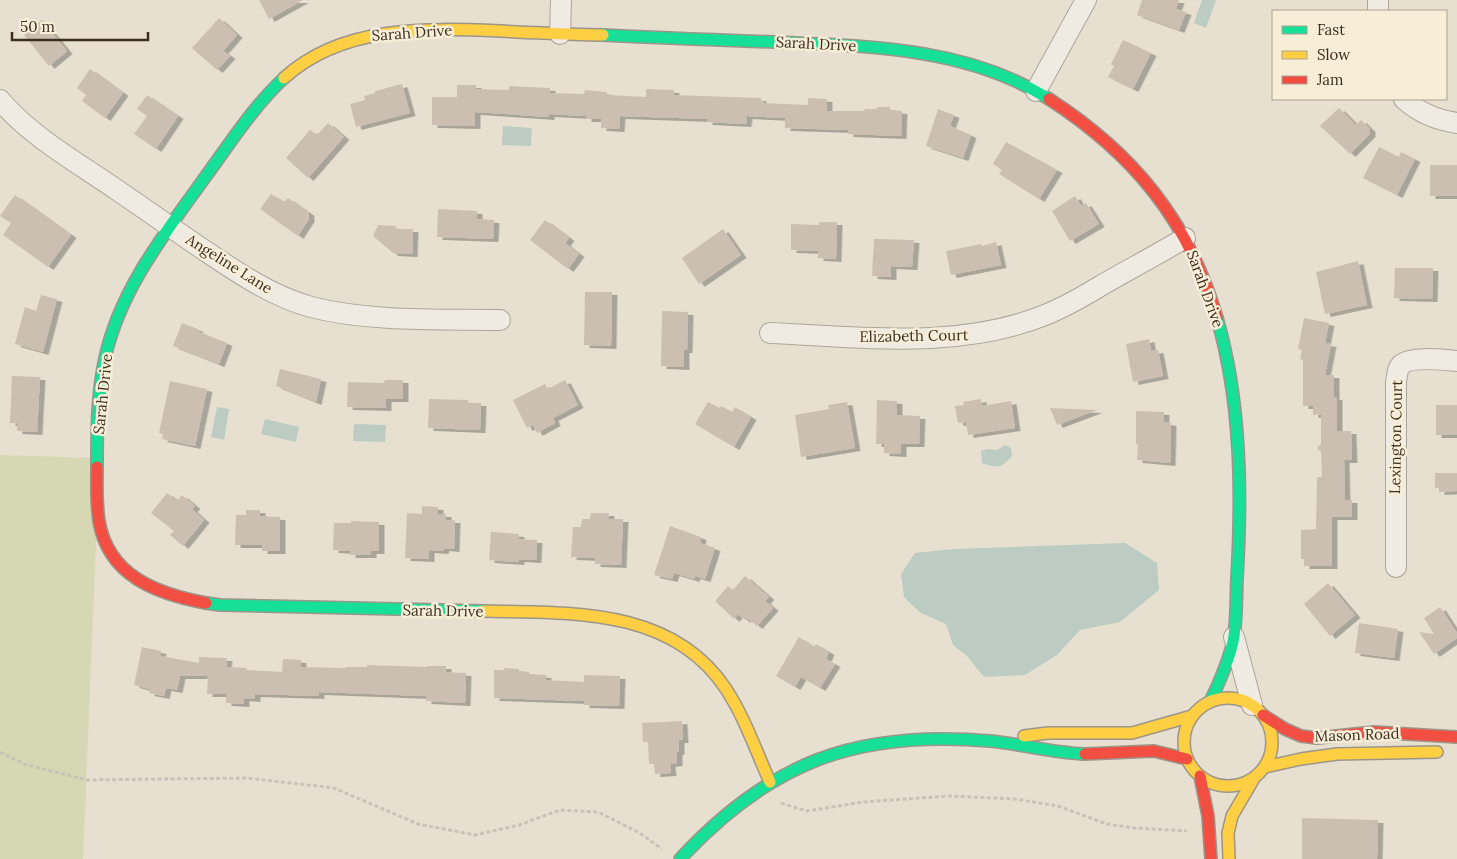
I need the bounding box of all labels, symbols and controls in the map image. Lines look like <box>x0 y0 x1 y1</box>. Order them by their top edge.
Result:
scale bar <box>12 10 149 42</box>
legend <box>1272 10 1447 100</box>
text: 50 m <box>20 17 55 36</box>
street label: Sarah Drive <box>371 20 453 45</box>
text: Fast <box>1317 20 1345 39</box>
street label: Sarah Drive <box>775 32 857 55</box>
text: Slow <box>1317 45 1350 64</box>
text: Jam <box>1316 70 1344 89</box>
street label: Angeline Lane <box>182 229 276 298</box>
street label: Sarah Drive <box>1183 248 1228 330</box>
street label: Elizabeth Court <box>859 325 969 346</box>
street label: Sarah Drive <box>89 353 116 435</box>
street label: Lexington Court <box>1385 379 1406 494</box>
street label: Sarah Drive <box>402 600 484 621</box>
street label: Mason Road <box>1314 724 1400 745</box>

